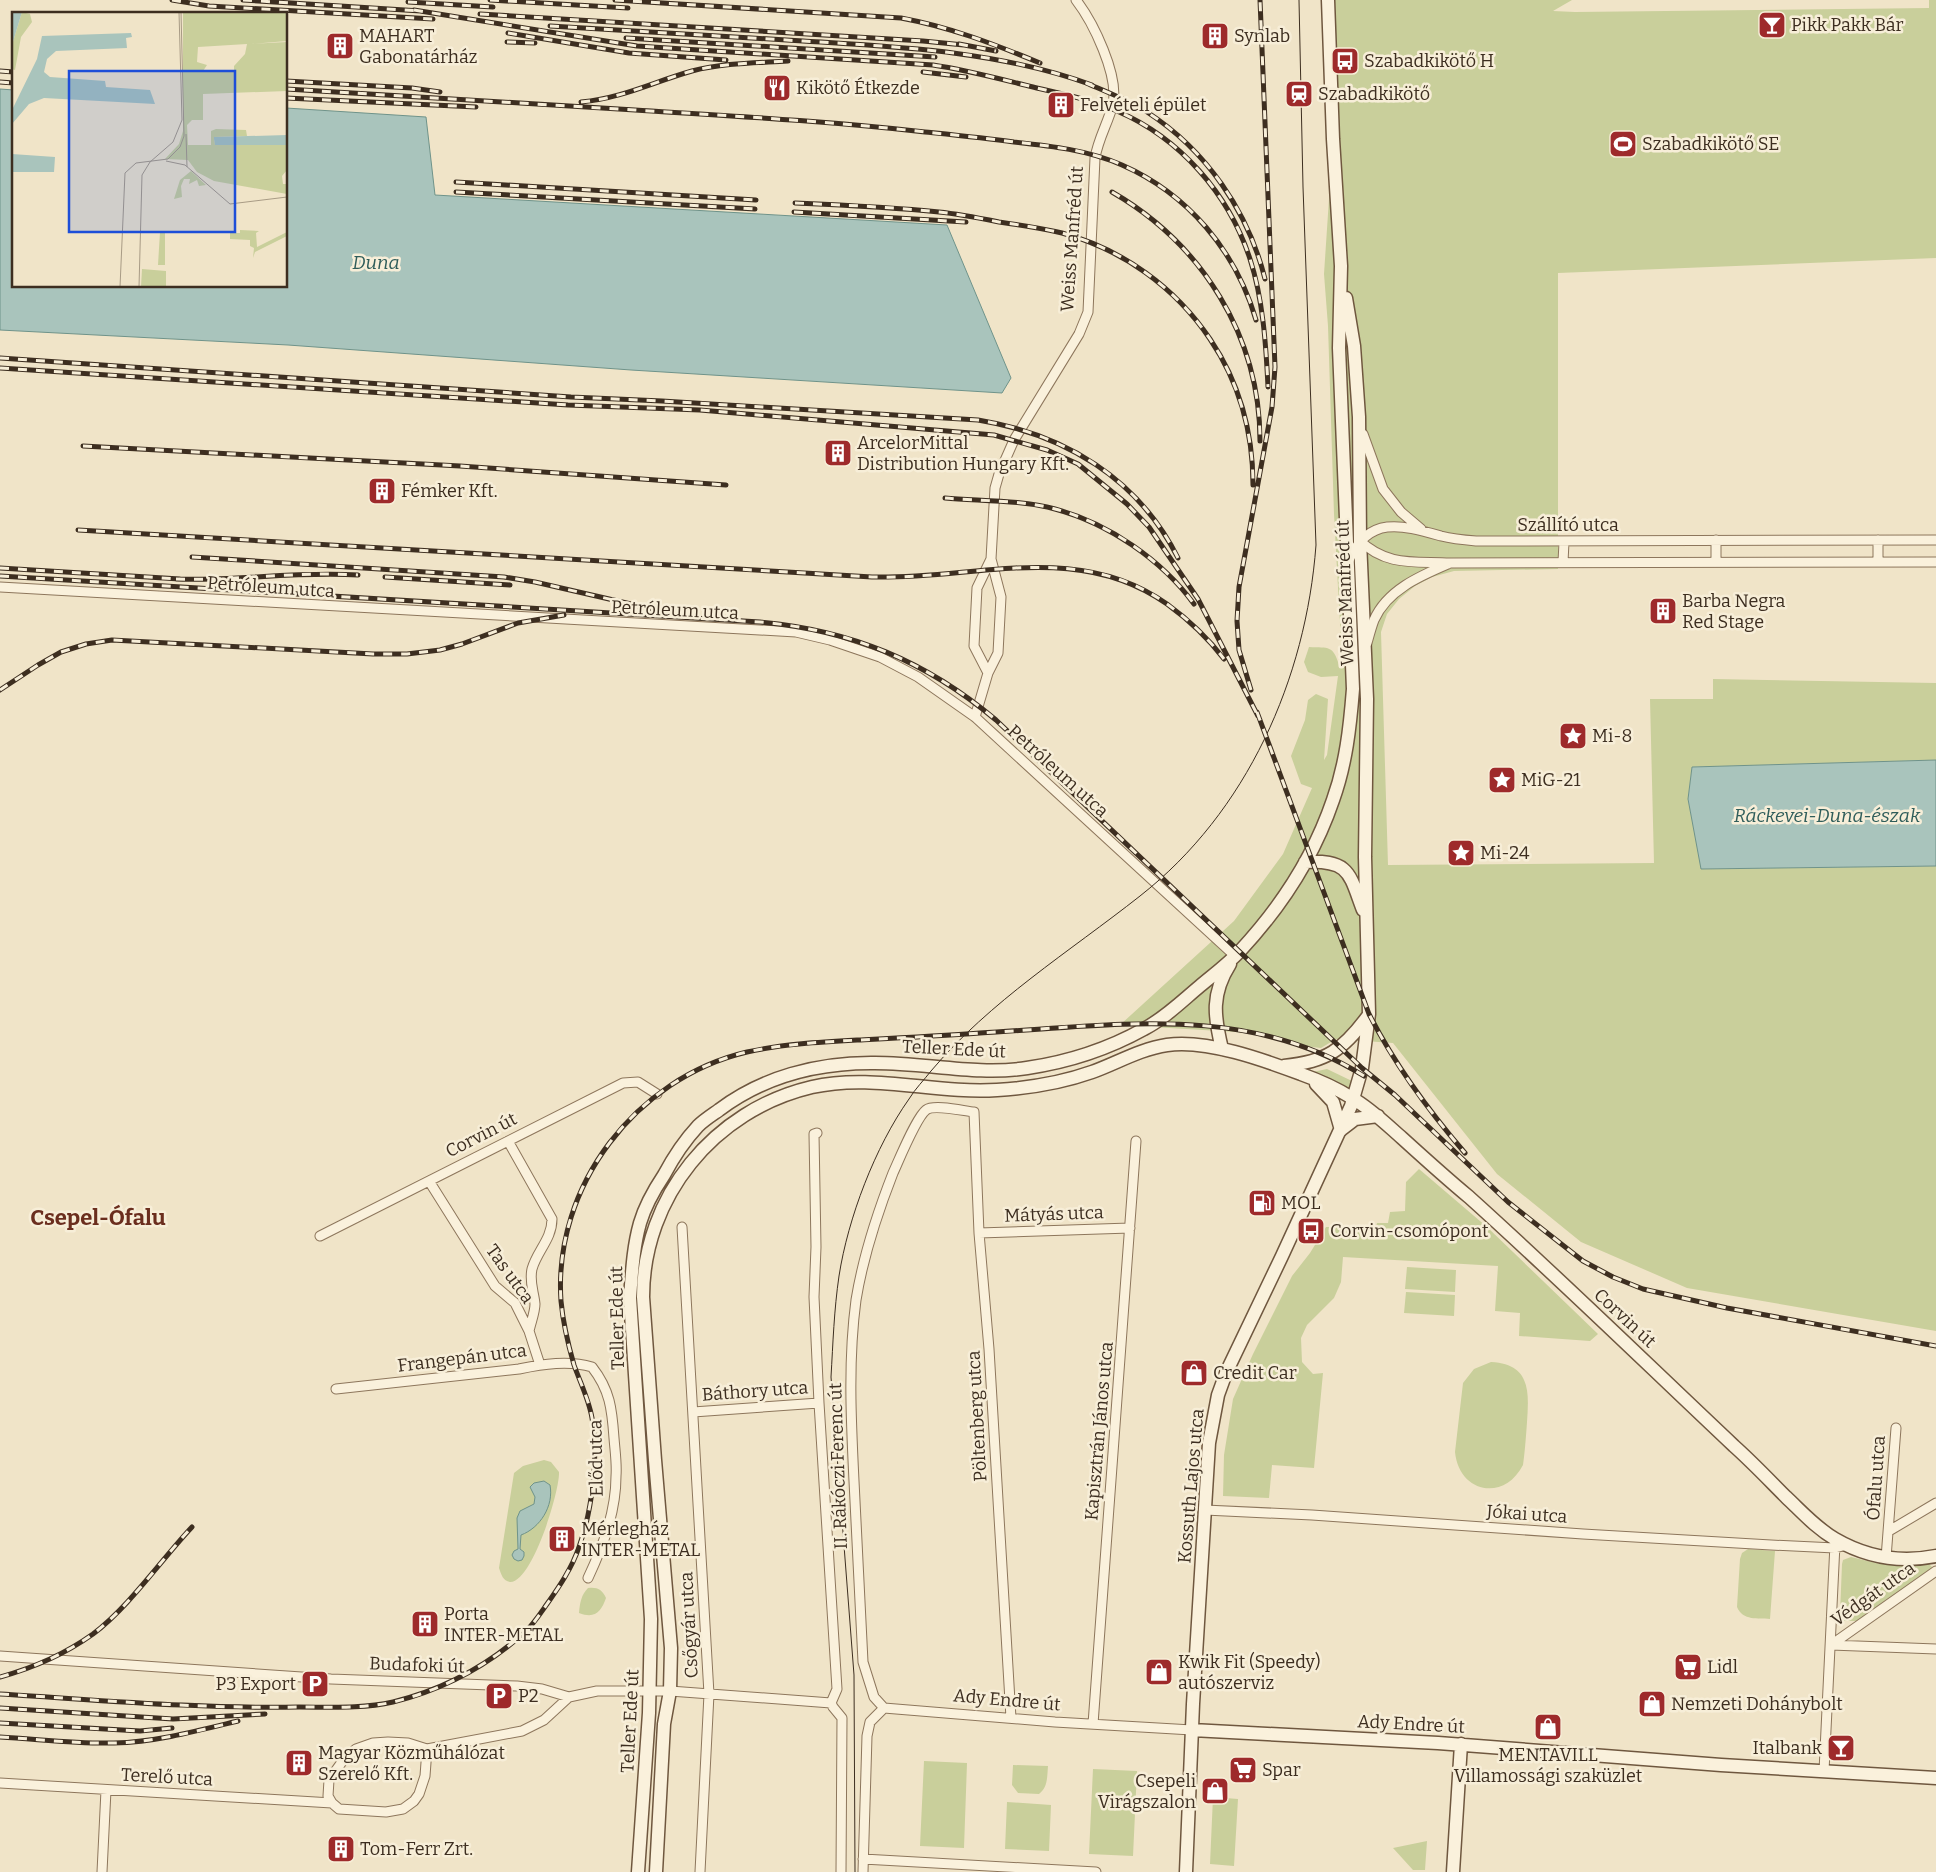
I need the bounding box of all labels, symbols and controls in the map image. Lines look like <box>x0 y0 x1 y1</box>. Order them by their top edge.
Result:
bar icon: Pikk Pakk Bár <box>1757 10 1787 40</box>
inset map <box>12 12 288 288</box>
place label: Pikk Pakk Bár <box>1791 14 1904 36</box>
building icon: Synlab <box>1200 21 1230 51</box>
place label: MAHART Gabonatárház <box>359 25 477 68</box>
place label: Synlab <box>1234 25 1290 47</box>
building icon: MAHART Gabonatárház <box>325 31 355 61</box>
bus stop icon: Szabadkikötő H <box>1330 46 1360 76</box>
place label: Szabadkikötő H <box>1364 50 1494 72</box>
restaurant icon: Kikötő Étkezde <box>762 73 792 103</box>
place label: Kikötő Étkezde <box>796 76 920 99</box>
station icon: Szabadkikötő <box>1284 79 1314 109</box>
place label: Szabadkikötő <box>1318 83 1430 105</box>
building icon: Felvételi épület <box>1046 90 1076 120</box>
place label: Felvételi épület <box>1080 94 1207 116</box>
sports icon: Szabadkikötő SE <box>1608 129 1638 159</box>
place label: Szabadkikötő SE <box>1642 133 1779 155</box>
street label: Weiss Manfréd út <box>1056 165 1088 313</box>
water label: Duna <box>352 251 400 274</box>
place label: ArcelorMittal Distribution Hungary Kft. <box>857 432 1069 475</box>
building icon: ArcelorMittal Distribution Hungary Kft. <box>823 438 853 468</box>
building icon: Fémker Kft. <box>367 476 397 506</box>
place label: Fémker Kft. <box>401 480 498 502</box>
street label: Szállító utca <box>1517 514 1619 536</box>
street label: Weiss Manfréd út <box>1331 519 1359 666</box>
street label: Petróleum utca <box>206 572 336 602</box>
place label: Barba Negra Red Stage <box>1682 590 1786 633</box>
street label: Petróleum utca <box>611 596 740 624</box>
building icon: Barba Negra Red Stage <box>1648 596 1678 626</box>
street label: Petróleum utca <box>1003 720 1113 822</box>
place icon: Mi-8 <box>1558 721 1588 751</box>
place label: Mi-8 <box>1592 725 1632 747</box>
place icon: MiG-21 <box>1487 765 1517 795</box>
place label: MiG-21 <box>1521 769 1581 791</box>
water label: Ráckevei-Duna-észak <box>1734 804 1921 827</box>
place icon: Mi-24 <box>1446 838 1476 868</box>
place label: Mi-24 <box>1480 842 1530 864</box>
street label: Teller Ede út <box>902 1035 1007 1063</box>
street label: Corvin út <box>442 1108 521 1162</box>
fuel station icon: MOL <box>1247 1188 1277 1218</box>
place label: MOL <box>1281 1192 1320 1214</box>
street label: Mátyás utca <box>1004 1201 1104 1227</box>
district label: Csepel-Ófalu <box>30 1204 166 1231</box>
bus stop icon: Corvin-csomópont <box>1296 1216 1326 1246</box>
place label: Corvin-csomópont <box>1330 1220 1489 1242</box>
street label: Tas utca <box>481 1240 539 1308</box>
street label: Teller Ede út <box>605 1265 629 1370</box>
street label: Corvin út <box>1589 1284 1661 1353</box>
street label: Frangepán utca <box>396 1339 528 1377</box>
street label: Kapisztrán János utca <box>1080 1340 1118 1521</box>
street label: Pöltenberg utca <box>963 1350 991 1482</box>
shop icon: Credit Car <box>1179 1358 1209 1388</box>
place label: Credit Car <box>1213 1362 1297 1384</box>
street label: Báthory utca <box>701 1376 809 1406</box>
street label: II. Rákóczi Ferenc út <box>824 1382 852 1550</box>
street label: Kossuth Lajos utca <box>1173 1408 1209 1564</box>
street label: Előd utca <box>584 1419 608 1497</box>
street label: Ófalu utca <box>1862 1435 1890 1521</box>
street label: Jókai utca <box>1485 1500 1568 1528</box>
place label: Mérlegház INTER-METAL <box>581 1518 700 1561</box>
building icon: Mérlegház INTER-METAL <box>547 1524 577 1554</box>
street label: Védgát utca <box>1827 1557 1919 1631</box>
street label: Csőgyár utca <box>675 1571 703 1679</box>
place label: Porta INTER-METAL <box>444 1603 563 1646</box>
building icon: Porta INTER-METAL <box>410 1609 440 1639</box>
place label: Kwik Fit (Speedy) autószerviz <box>1178 1651 1321 1694</box>
street label: Budafoki út <box>369 1652 466 1678</box>
supermarket icon: Lidl <box>1673 1652 1703 1682</box>
place label: Lidl <box>1707 1656 1738 1678</box>
shop icon: Kwik Fit (Speedy) autószerviz <box>1144 1657 1174 1687</box>
street label: Teller Ede út <box>616 1668 644 1773</box>
parking icon: P3 Export <box>300 1669 330 1699</box>
place label: P3 Export <box>215 1673 296 1695</box>
parking icon: P2 <box>484 1681 514 1711</box>
street label: Ady Endre út <box>952 1684 1062 1716</box>
place label: P2 <box>518 1685 539 1707</box>
shop icon: Nemzeti Dohánybolt <box>1637 1689 1667 1719</box>
place label: Nemzeti Dohánybolt <box>1671 1693 1843 1715</box>
street label: Ady Endre út <box>1357 1710 1466 1738</box>
shop icon: MENTAVILL Villamossági szaküzlet <box>1533 1712 1563 1742</box>
bar icon: Italbank <box>1826 1733 1856 1763</box>
place label: Italbank <box>1752 1737 1823 1759</box>
place label: Magyar Közműhálózat Szerelő Kft. <box>318 1742 505 1785</box>
place label: MENTAVILL Villamossági szaküzlet <box>1454 1744 1643 1787</box>
building icon: Magyar Közműhálózat Szerelő Kft. <box>284 1748 314 1778</box>
supermarket icon: Spar <box>1228 1755 1258 1785</box>
place label: Spar <box>1262 1759 1301 1781</box>
street label: Terelő utca <box>120 1764 214 1790</box>
place label: Csepeli Virágszalon <box>1098 1770 1197 1813</box>
shop icon: Csepeli Virágszalon <box>1200 1776 1230 1806</box>
building icon: Tom-Ferr Zrt. <box>326 1834 356 1864</box>
place label: Tom-Ferr Zrt. <box>360 1838 473 1860</box>

